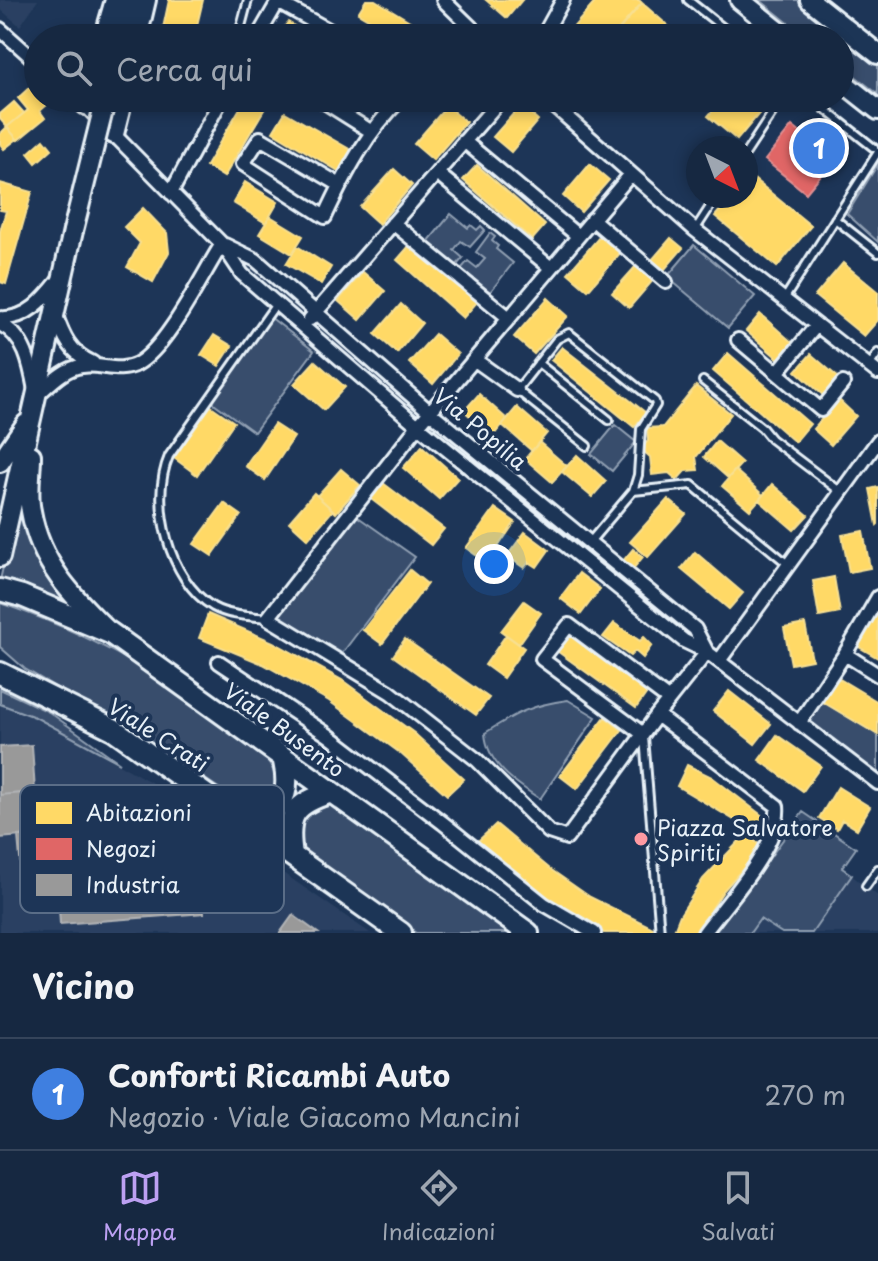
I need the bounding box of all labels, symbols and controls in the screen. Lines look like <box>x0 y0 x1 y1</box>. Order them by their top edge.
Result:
search box <box>24 24 854 112</box>
icon: search <box>52 46 96 90</box>
text: Cerca qui <box>116 46 253 91</box>
pin: 1 <box>793 118 845 178</box>
north arrow <box>686 136 758 208</box>
street label: Via Popilia <box>427 379 536 477</box>
your location <box>474 544 514 584</box>
street label: Viale Busento <box>218 674 352 784</box>
street label: Viale Crati <box>102 689 216 779</box>
legend <box>20 785 284 913</box>
text: Abitazioni <box>86 795 192 828</box>
place label: Piazza Salvatore Spiriti <box>657 810 833 868</box>
marker: Piazza Salvatore Spiriti <box>632 830 650 848</box>
text: Negozi <box>86 831 156 864</box>
text: Industria <box>86 867 180 900</box>
text: Vicino <box>32 959 134 1011</box>
text: Conforti Ricambi Auto <box>108 1052 450 1097</box>
text: 1 <box>52 1075 64 1114</box>
text: 270 m <box>765 1075 846 1114</box>
text: Negozio · Viale Giacomo Mancini <box>108 1097 520 1136</box>
tab: Mappa <box>103 1166 176 1247</box>
tab: Indicazioni <box>382 1166 495 1247</box>
tab: Salvati <box>701 1166 775 1247</box>

